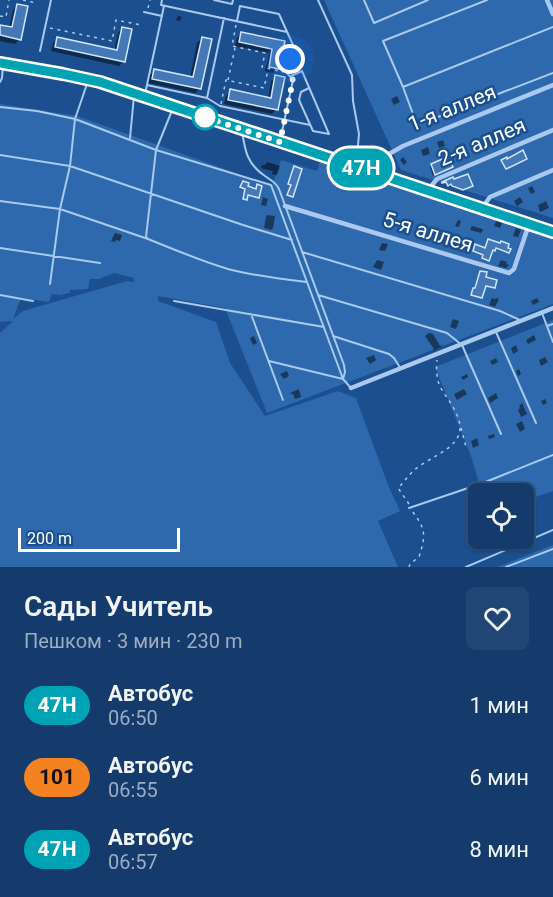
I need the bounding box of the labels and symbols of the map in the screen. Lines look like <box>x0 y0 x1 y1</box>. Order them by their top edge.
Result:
your location <box>275 44 305 74</box>
street label: 1-я аллея <box>405 80 499 136</box>
unlabelled marker <box>192 104 218 130</box>
street label: 2-я аллея <box>435 113 529 171</box>
line badge: 47Н <box>326 148 395 188</box>
street label: 5-я аллея <box>380 207 476 257</box>
scale bar <box>18 525 180 552</box>

